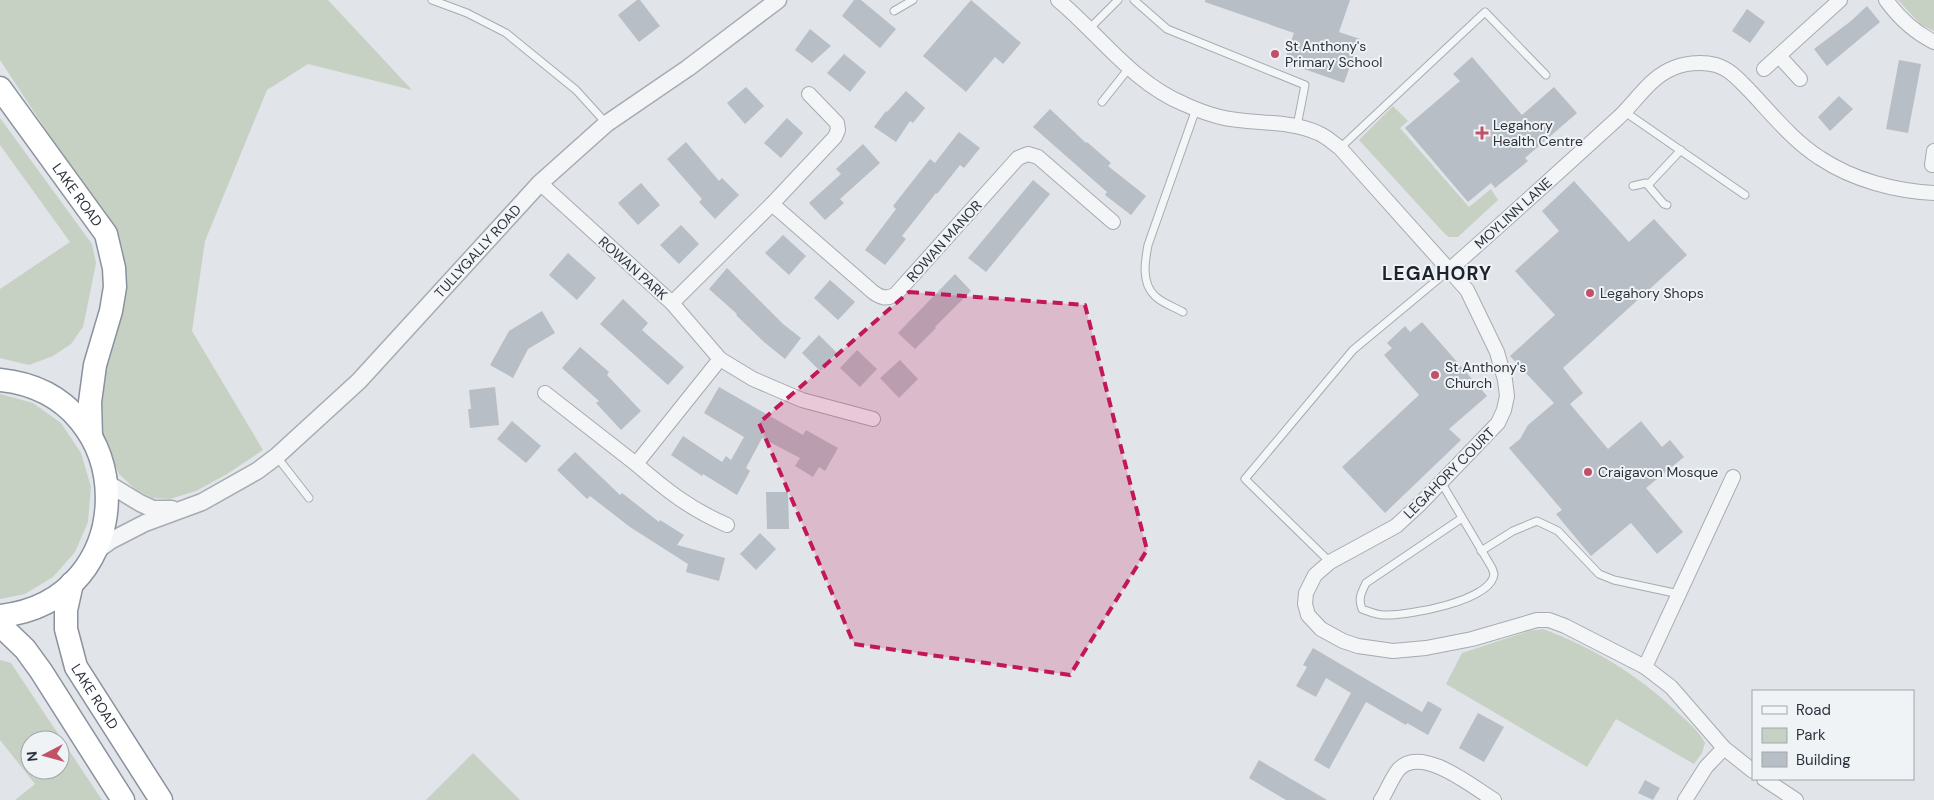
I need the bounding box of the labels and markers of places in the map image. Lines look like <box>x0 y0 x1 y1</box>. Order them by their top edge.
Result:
place label: St Anthony's Primary School <box>1285 37 1382 71</box>
marker: St Anthony's Primary School <box>1269 48 1281 60</box>
place label: Legahory Health Centre <box>1493 116 1583 150</box>
marker: Legahory Health Centre <box>1475 126 1489 140</box>
place label: Legahory Shops <box>1600 284 1704 302</box>
marker: Legahory Shops <box>1584 287 1596 299</box>
place label: St Anthony's Church <box>1445 358 1526 392</box>
marker: St Anthony's Church <box>1429 369 1441 381</box>
place label: Craigavon Mosque <box>1598 463 1718 481</box>
marker: Craigavon Mosque <box>1582 466 1594 478</box>

